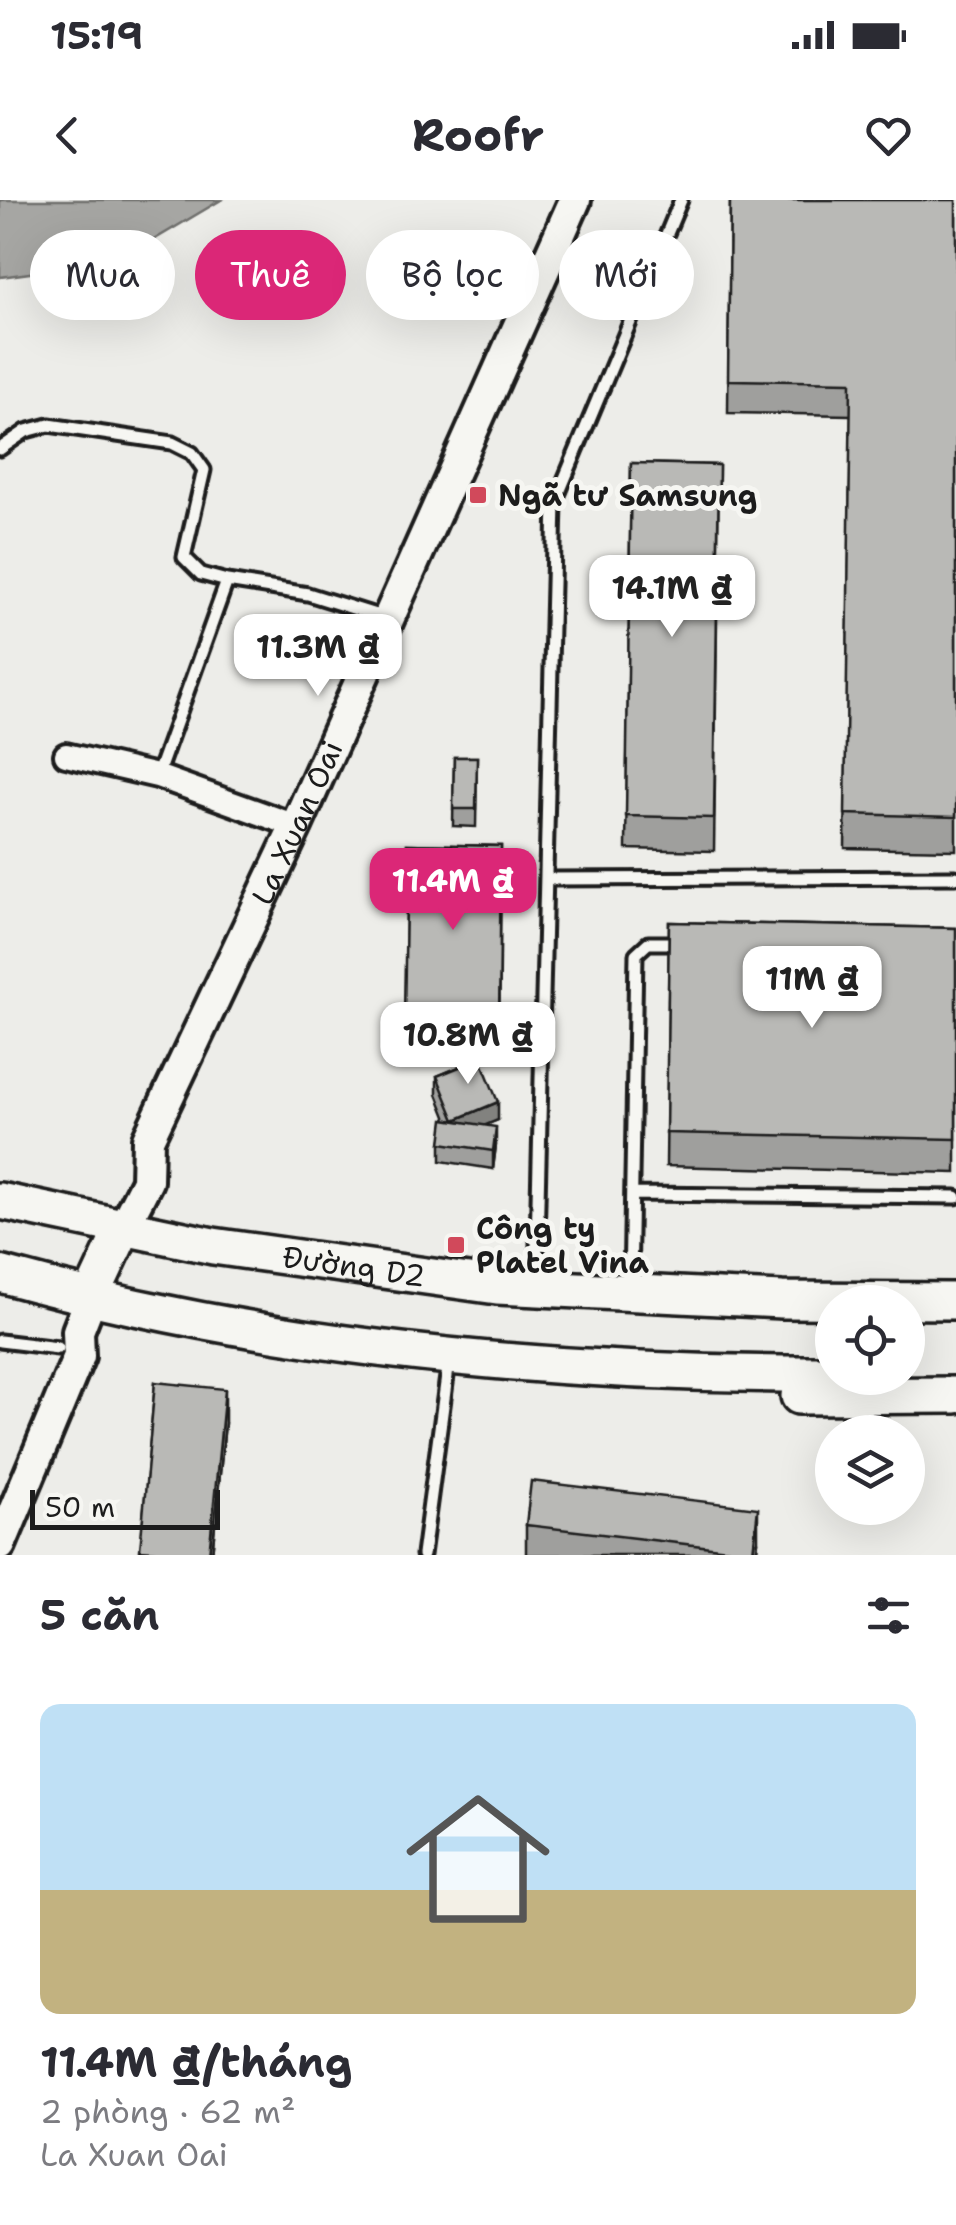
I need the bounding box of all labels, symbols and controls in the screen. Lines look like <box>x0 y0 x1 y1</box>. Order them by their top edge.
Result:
text: 15:19 <box>50 10 143 61</box>
text: Roofr <box>412 105 544 165</box>
icon: back <box>40 108 95 163</box>
icon: heart <box>861 108 916 163</box>
chip: Mua <box>30 230 175 320</box>
chip: Thuê <box>195 230 346 320</box>
chip: Bộ lọc <box>366 230 539 320</box>
chip: Mới <box>559 230 694 320</box>
place label: Ngã tư Samsung <box>498 475 757 516</box>
marker: Ngã tư Samsung <box>467 484 489 506</box>
pin: 14.1M ₫ <box>580 555 764 640</box>
text: 14.1M ₫ <box>611 566 733 609</box>
pin: 11.3M ₫ <box>226 614 410 699</box>
text: 11.3M ₫ <box>256 625 380 668</box>
street label: La Xuan Oai <box>241 734 352 911</box>
pin: 11.4M ₫ <box>361 848 545 933</box>
text: 11.4M ₫ <box>392 859 514 902</box>
pin: 11M ₫ <box>742 946 882 1031</box>
text: 11M ₫ <box>765 957 859 1000</box>
pin: 10.8M ₫ <box>376 1002 560 1087</box>
text: 10.8M ₫ <box>402 1013 534 1056</box>
place label: Công ty Platel Vina <box>476 1208 649 1283</box>
marker: Công ty Platel Vina <box>445 1234 467 1256</box>
street label: Đường D2 <box>280 1236 428 1296</box>
map controls <box>815 1285 925 1525</box>
button: locate <box>815 1285 925 1395</box>
button: layers <box>815 1415 925 1525</box>
scale bar <box>30 1485 220 1530</box>
text: 50 m <box>45 1488 115 1526</box>
text: 5 căn <box>40 1587 159 1643</box>
icon: filters <box>861 1588 916 1643</box>
icon: home <box>388 1769 568 1949</box>
text: 11.4M ₫/tháng <box>40 2034 352 2090</box>
text: 2 phòng · 62 m² <box>40 2090 296 2133</box>
text: La Xuan Oai <box>40 2133 228 2176</box>

